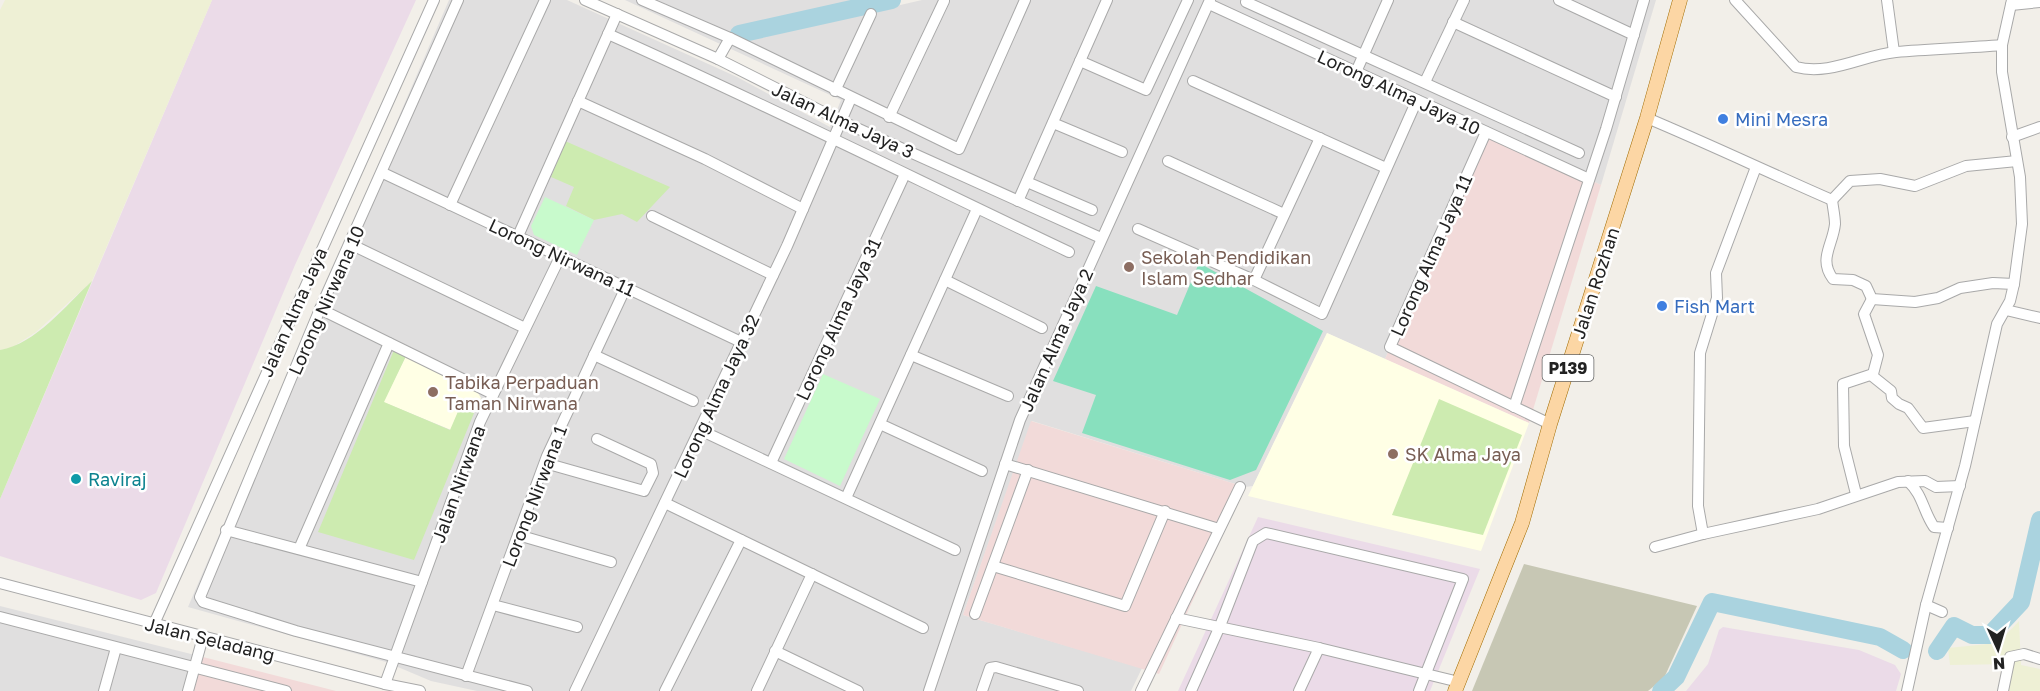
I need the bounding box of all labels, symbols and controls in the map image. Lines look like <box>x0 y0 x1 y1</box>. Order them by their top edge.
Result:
street label: Lorong Alma Jaya 10 <box>1314 45 1484 139</box>
street label: Jalan Alma Jaya 3 <box>768 77 918 163</box>
place label: Mini Mesra <box>1735 108 1828 130</box>
marker: Mini Mesra <box>1716 112 1730 126</box>
street label: Lorong Alma Jaya 11 <box>1385 170 1477 339</box>
street label: Lorong Nirwana 11 <box>485 214 639 301</box>
street label: Lorong Nirwana 10 <box>283 222 369 378</box>
street label: Jalan Rozhan <box>1567 224 1623 342</box>
street label: Lorong Alma Jaya 31 <box>791 234 885 404</box>
street label: Jalan Alma Jaya <box>255 244 331 380</box>
place label: Sekolah Pendidikan Islam Sedhar <box>1141 246 1311 289</box>
marker: Sekolah Pendidikan Islam Sedhar <box>1122 260 1136 274</box>
street label: Jalan Alma Jaya 2 <box>1015 265 1097 415</box>
place label: Fish Mart <box>1674 295 1755 317</box>
marker: Fish Mart <box>1655 299 1669 313</box>
street label: Lorong Alma Jaya 32 <box>668 311 764 481</box>
road number: P139 <box>1542 355 1594 381</box>
place label: Tabika Perpaduan Taman Nirwana <box>445 371 599 414</box>
marker: Tabika Perpaduan Taman Nirwana <box>426 385 440 399</box>
street label: Jalan Nirwana <box>427 422 489 546</box>
street label: Lorong Nirwana 1 <box>497 422 571 570</box>
place label: SK Alma Jaya <box>1405 443 1521 465</box>
marker: SK Alma Jaya <box>1386 447 1400 461</box>
place label: Raviraj <box>88 468 147 490</box>
marker: Raviraj <box>69 472 83 486</box>
street label: Jalan Seladang <box>143 612 277 666</box>
north arrow <box>1968 619 2028 679</box>
text: N <box>1992 654 2006 674</box>

